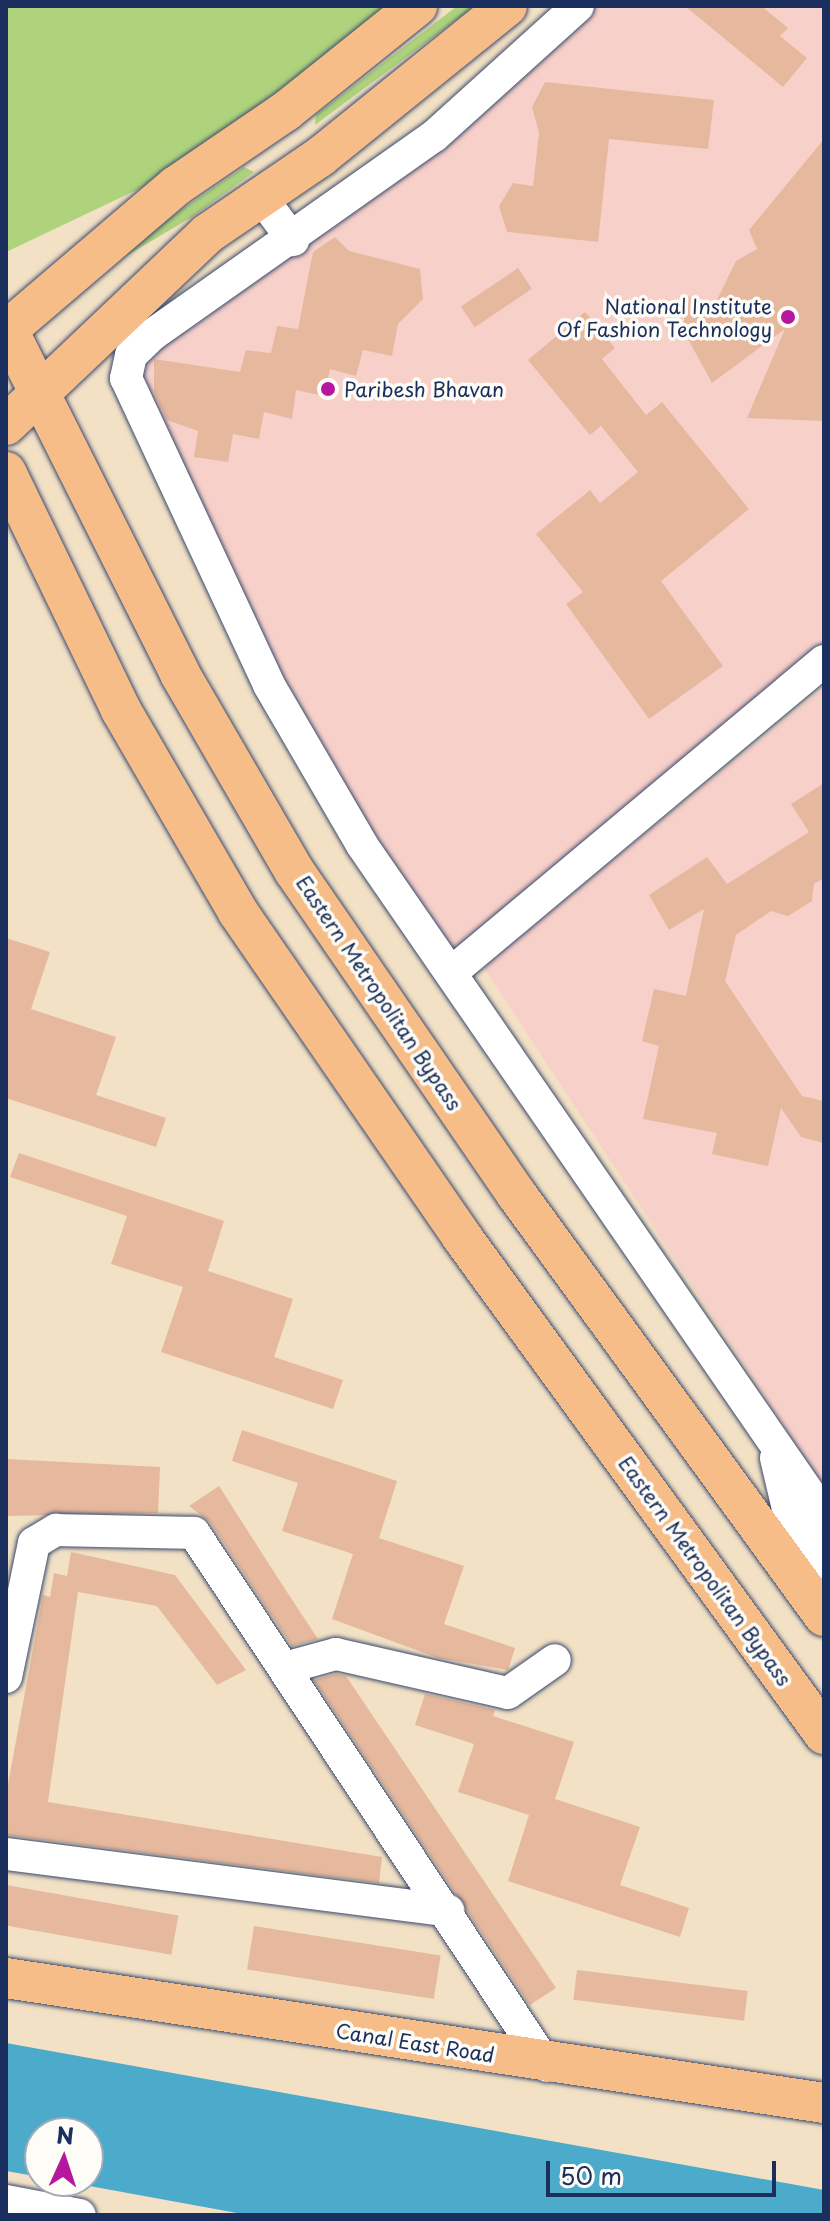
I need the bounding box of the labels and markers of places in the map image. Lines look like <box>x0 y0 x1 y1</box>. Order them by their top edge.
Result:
place label: National Institute Of Fashion Technology <box>558 294 772 341</box>
marker: National Institute Of Fashion Technology <box>779 308 797 326</box>
place label: Paribesh Bhavan <box>344 377 502 401</box>
marker: Paribesh Bhavan <box>319 380 337 398</box>

